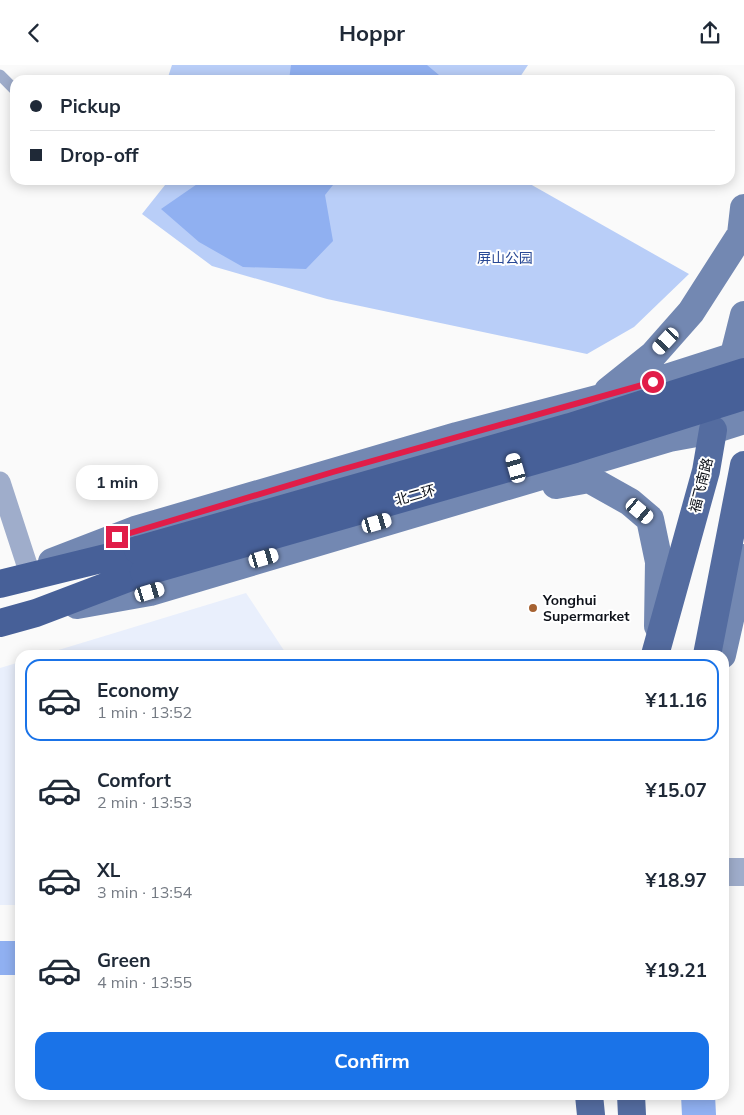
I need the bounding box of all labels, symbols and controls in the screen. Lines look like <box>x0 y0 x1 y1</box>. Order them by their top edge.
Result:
icon: back <box>20 19 48 47</box>
text: Hoppr <box>339 19 405 47</box>
icon: share <box>696 19 724 47</box>
text: Pickup <box>60 94 121 118</box>
text: Drop-off <box>60 143 138 167</box>
park label: 屏山公园 <box>477 249 533 267</box>
car <box>650 325 681 357</box>
route start <box>642 371 664 393</box>
car <box>504 452 527 484</box>
street label: 福飞南路 <box>685 456 717 514</box>
callout: 1 min <box>76 465 158 499</box>
text: 1 min <box>96 472 138 492</box>
street label: 北二环 <box>392 481 438 509</box>
car <box>623 496 656 526</box>
car <box>360 512 393 534</box>
route end <box>106 526 128 548</box>
car <box>247 547 280 569</box>
car <box>133 580 166 604</box>
place label: Yonghui Supermarket <box>542 591 630 625</box>
marker: Yonghui Supermarket <box>527 602 539 614</box>
icon: car <box>37 678 82 723</box>
text: Economy <box>97 678 179 702</box>
text: ¥11.16 <box>645 688 707 712</box>
text: 1 min · 13:52 <box>97 702 192 722</box>
icon: car <box>37 768 82 813</box>
text: Comfort <box>97 768 171 792</box>
text: ¥15.07 <box>645 778 707 802</box>
text: 2 min · 13:53 <box>97 792 192 812</box>
icon: car <box>37 858 82 903</box>
text: XL <box>97 858 120 882</box>
text: ¥18.97 <box>645 868 707 892</box>
text: 3 min · 13:54 <box>97 882 192 902</box>
icon: car <box>37 948 82 993</box>
text: Green <box>97 948 151 972</box>
text: ¥19.21 <box>645 958 707 982</box>
text: 4 min · 13:55 <box>97 972 192 992</box>
button: Confirm <box>35 1032 709 1090</box>

